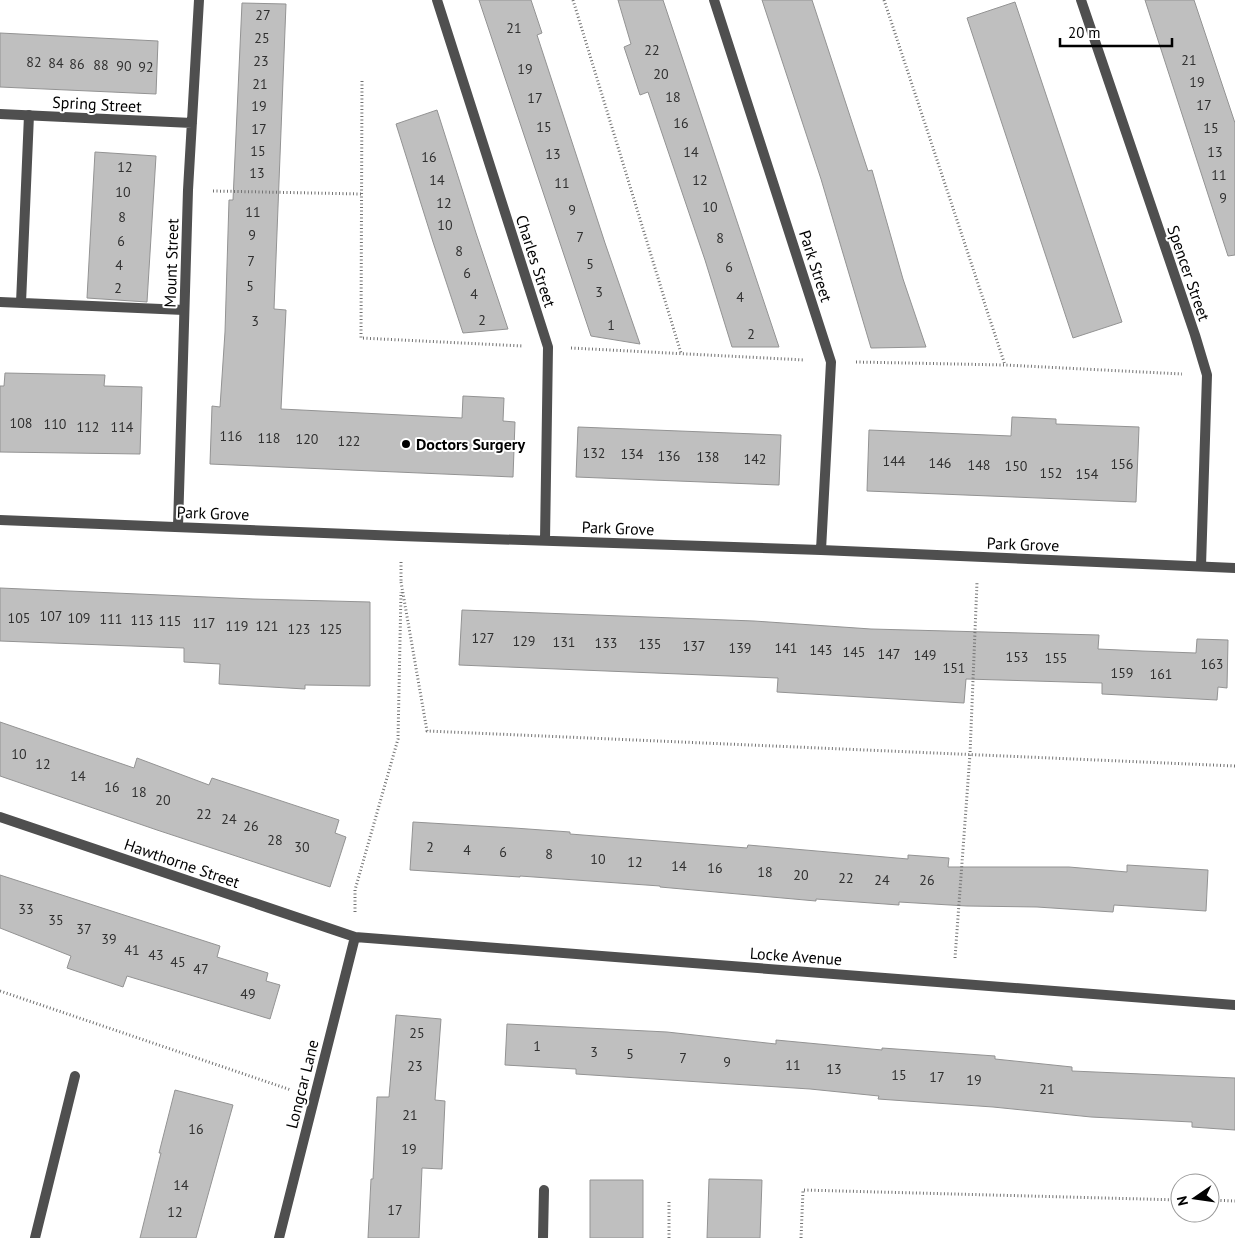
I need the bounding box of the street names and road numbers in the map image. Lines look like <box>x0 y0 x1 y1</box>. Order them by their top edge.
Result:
street label: Spring Street <box>52 92 143 116</box>
street label: Charles Street <box>512 212 561 310</box>
street label: Mount Street <box>159 218 183 308</box>
street label: Spencer Street <box>1163 223 1215 324</box>
street label: Park Street <box>795 228 837 305</box>
street label: Park Grove <box>176 502 250 524</box>
street label: Park Grove <box>581 517 655 539</box>
street label: Park Grove <box>986 533 1060 555</box>
street label: Hawthorne Street <box>122 834 243 892</box>
street label: Locke Avenue <box>749 943 843 969</box>
street label: Longcar Lane <box>281 1037 323 1131</box>

